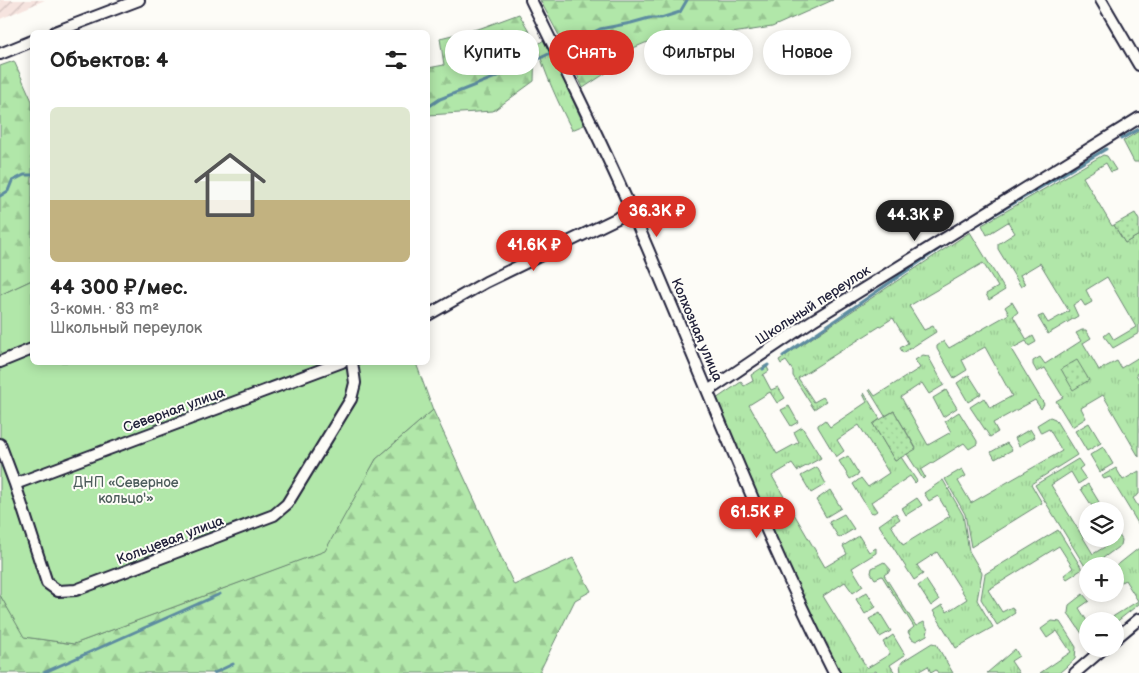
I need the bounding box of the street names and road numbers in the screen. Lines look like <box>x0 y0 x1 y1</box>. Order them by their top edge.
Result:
street label: Школьный переулок <box>752 261 874 348</box>
street label: Колхозная улица <box>668 276 727 385</box>
street label: Северная улица <box>121 384 228 436</box>
street label: Кольцевая улица <box>114 512 226 568</box>

